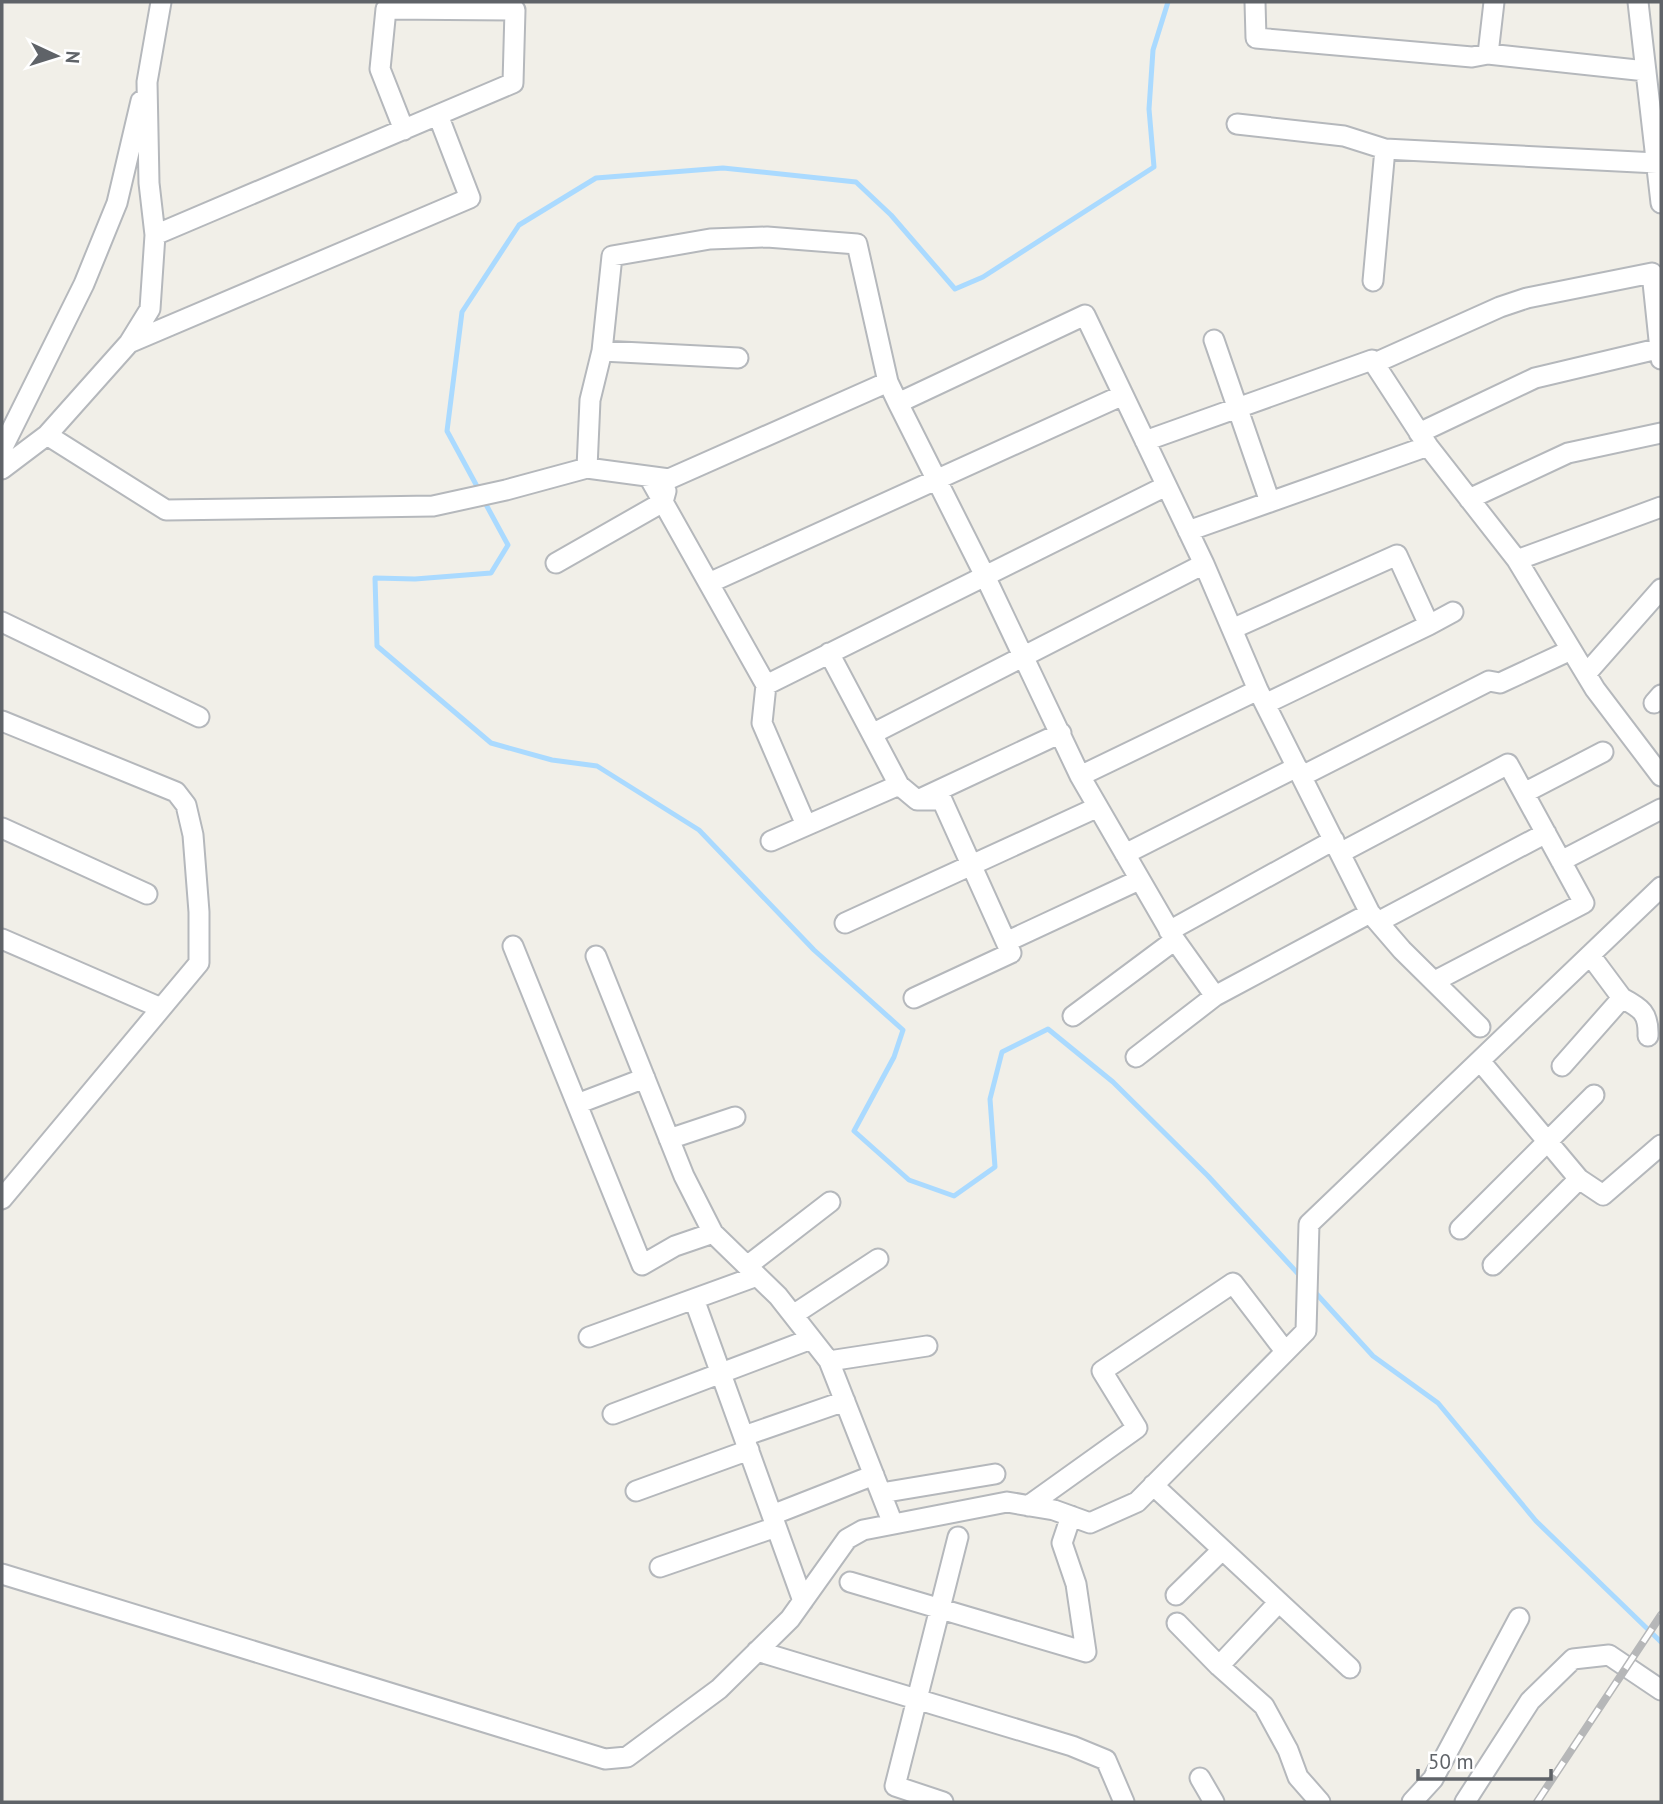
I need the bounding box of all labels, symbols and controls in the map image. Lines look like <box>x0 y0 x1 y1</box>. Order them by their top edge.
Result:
north arrow <box>21 21 91 91</box>
text: N <box>61 50 85 64</box>
scale bar <box>1418 1738 1551 1782</box>
text: 50 m <box>1428 1748 1474 1775</box>

